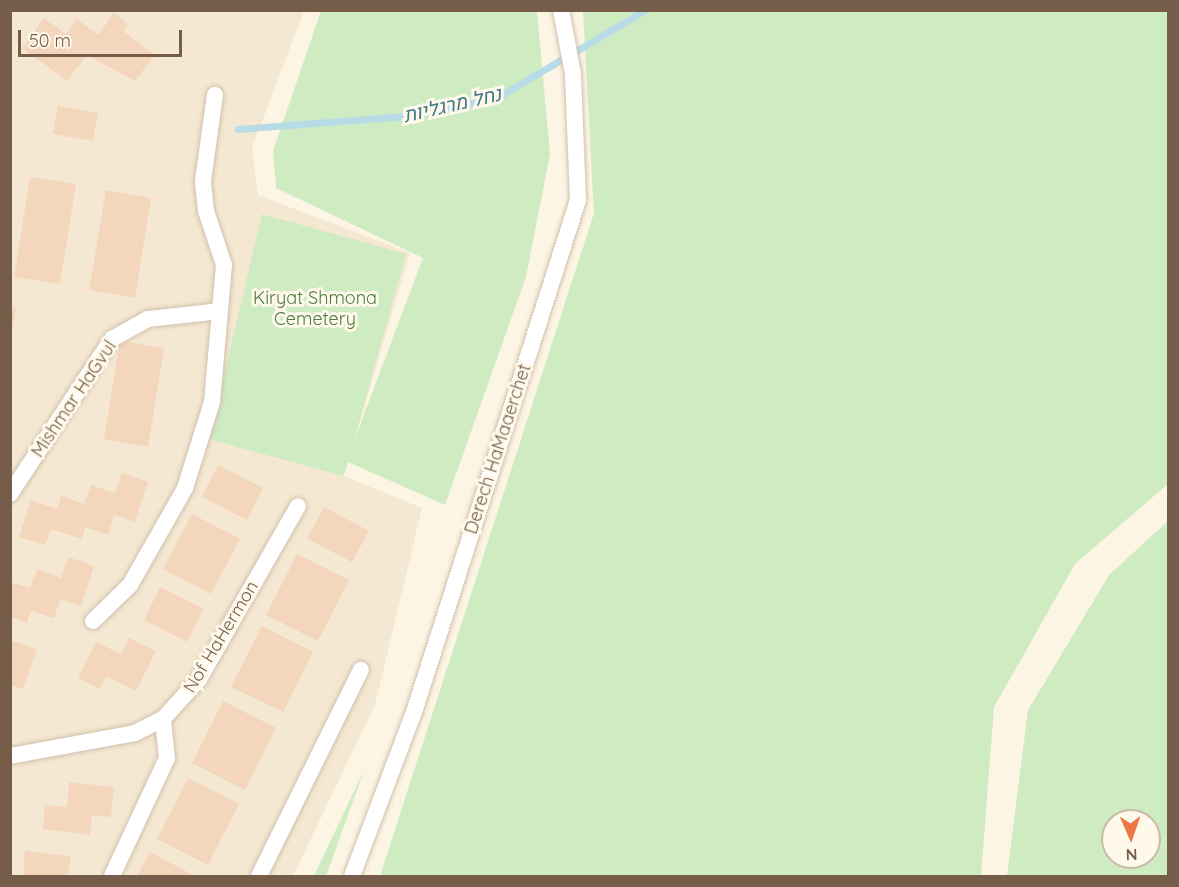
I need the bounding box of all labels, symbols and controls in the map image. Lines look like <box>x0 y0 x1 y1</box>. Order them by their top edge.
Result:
scale bar <box>21 18 184 56</box>
text: 50 m <box>29 29 71 52</box>
water label: נחל מרגליות <box>401 81 503 127</box>
park label: Kiryat Shmona Cemetery <box>253 288 377 330</box>
street label: Mishmar HaGvul <box>27 336 121 462</box>
street label: Derech HaMaaerchet <box>460 361 536 537</box>
street label: Nof HaHermon <box>179 577 263 697</box>
north arrow <box>1101 809 1161 869</box>
text: N <box>1125 845 1138 865</box>

